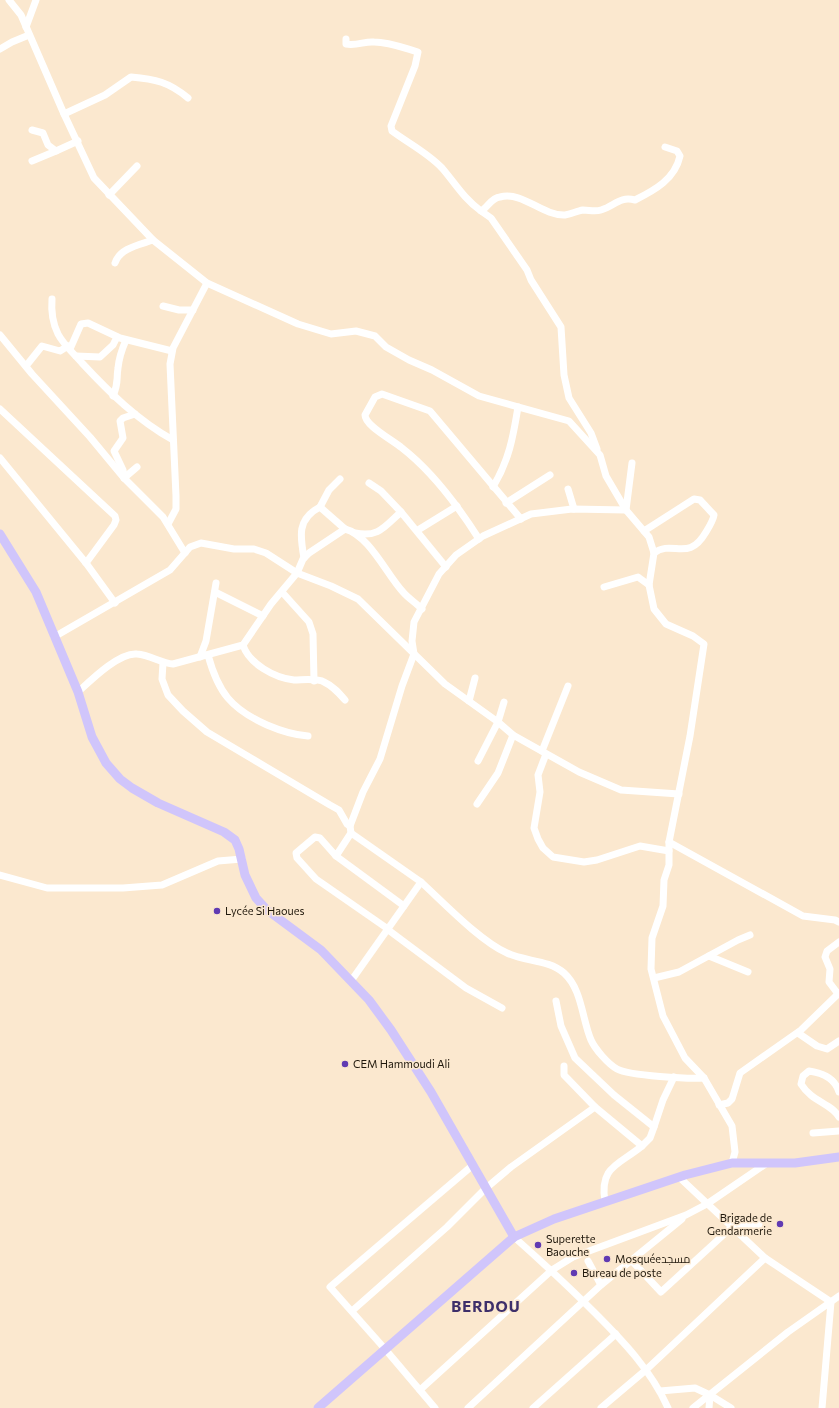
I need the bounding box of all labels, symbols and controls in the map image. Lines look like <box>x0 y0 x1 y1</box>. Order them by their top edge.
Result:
place label: Lycée Si Haoues <box>225 904 305 917</box>
marker: Lycée Si Haoues <box>212 906 222 916</box>
place label: CEM Hammoudi Ali <box>353 1057 450 1070</box>
marker: CEM Hammoudi Ali <box>340 1059 350 1069</box>
place label: Brigade de Gendarmerie <box>707 1211 772 1237</box>
marker: Brigade de Gendarmerie <box>775 1219 785 1229</box>
place label: Superette Baouche <box>546 1232 596 1258</box>
marker: Superette Baouche <box>533 1240 543 1250</box>
place label: Mosquéeمسجد <box>615 1252 690 1265</box>
marker: Mosquéeمسجد <box>602 1254 612 1264</box>
place label: Bureau de poste <box>582 1266 662 1279</box>
marker: Bureau de poste <box>569 1268 579 1278</box>
district label: BERDOU <box>451 1297 521 1315</box>

